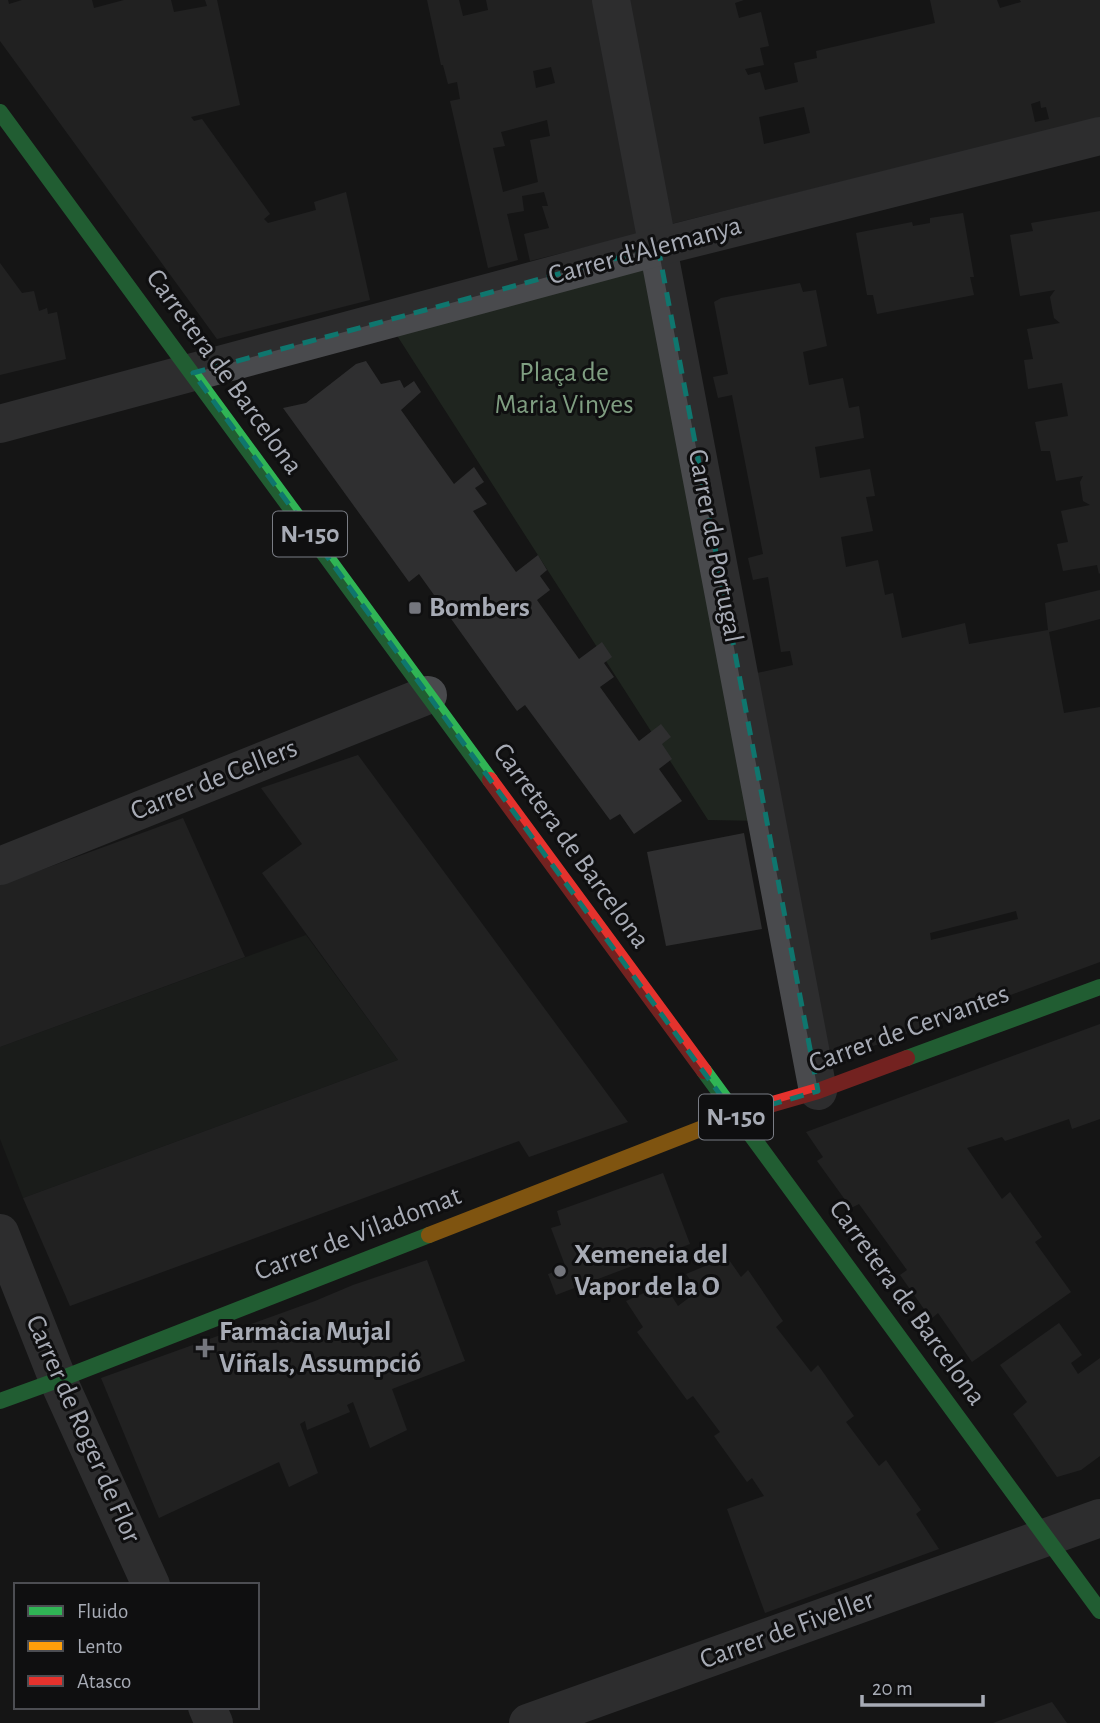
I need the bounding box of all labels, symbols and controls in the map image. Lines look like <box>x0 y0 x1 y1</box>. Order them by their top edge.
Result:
street label: Carrer d'Alemanya <box>545 212 745 290</box>
street label: Carretera de Barcelona <box>140 264 308 480</box>
park label: Plaça de Maria Vinyes <box>494 359 634 419</box>
street label: Carrer de Portugal <box>683 447 747 645</box>
road number: N-150 <box>273 512 347 556</box>
place label: Bombers <box>429 594 530 622</box>
marker: Bombers <box>407 600 423 616</box>
street label: Carrer de Cellers <box>127 734 301 826</box>
street label: Carretera de Barcelona <box>487 738 655 954</box>
street label: Carrer de Cervantes <box>805 980 1013 1078</box>
road number: N-150 <box>699 1094 773 1140</box>
street label: Carrer de Viladomat <box>251 1182 465 1286</box>
street label: Carretera de Barcelona <box>823 1195 991 1411</box>
place label: Xemeneia del Vapor de la O <box>574 1241 728 1301</box>
marker: Xemeneia del Vapor de la O <box>552 1263 568 1279</box>
street label: Carrer de Roger de Flor <box>20 1311 146 1547</box>
place label: Farmàcia Mujal Viñals, Assumpció <box>219 1318 421 1378</box>
marker: Farmàcia Mujal Viñals, Assumpció <box>197 1340 213 1356</box>
legend <box>14 1583 259 1709</box>
street label: Carrer de Fiveller <box>696 1586 878 1674</box>
text: Fluido <box>77 1601 128 1622</box>
text: Lento <box>77 1636 123 1657</box>
scale bar <box>862 1664 983 1708</box>
text: Atasco <box>77 1671 131 1692</box>
text: 20 m <box>872 1678 913 1699</box>

